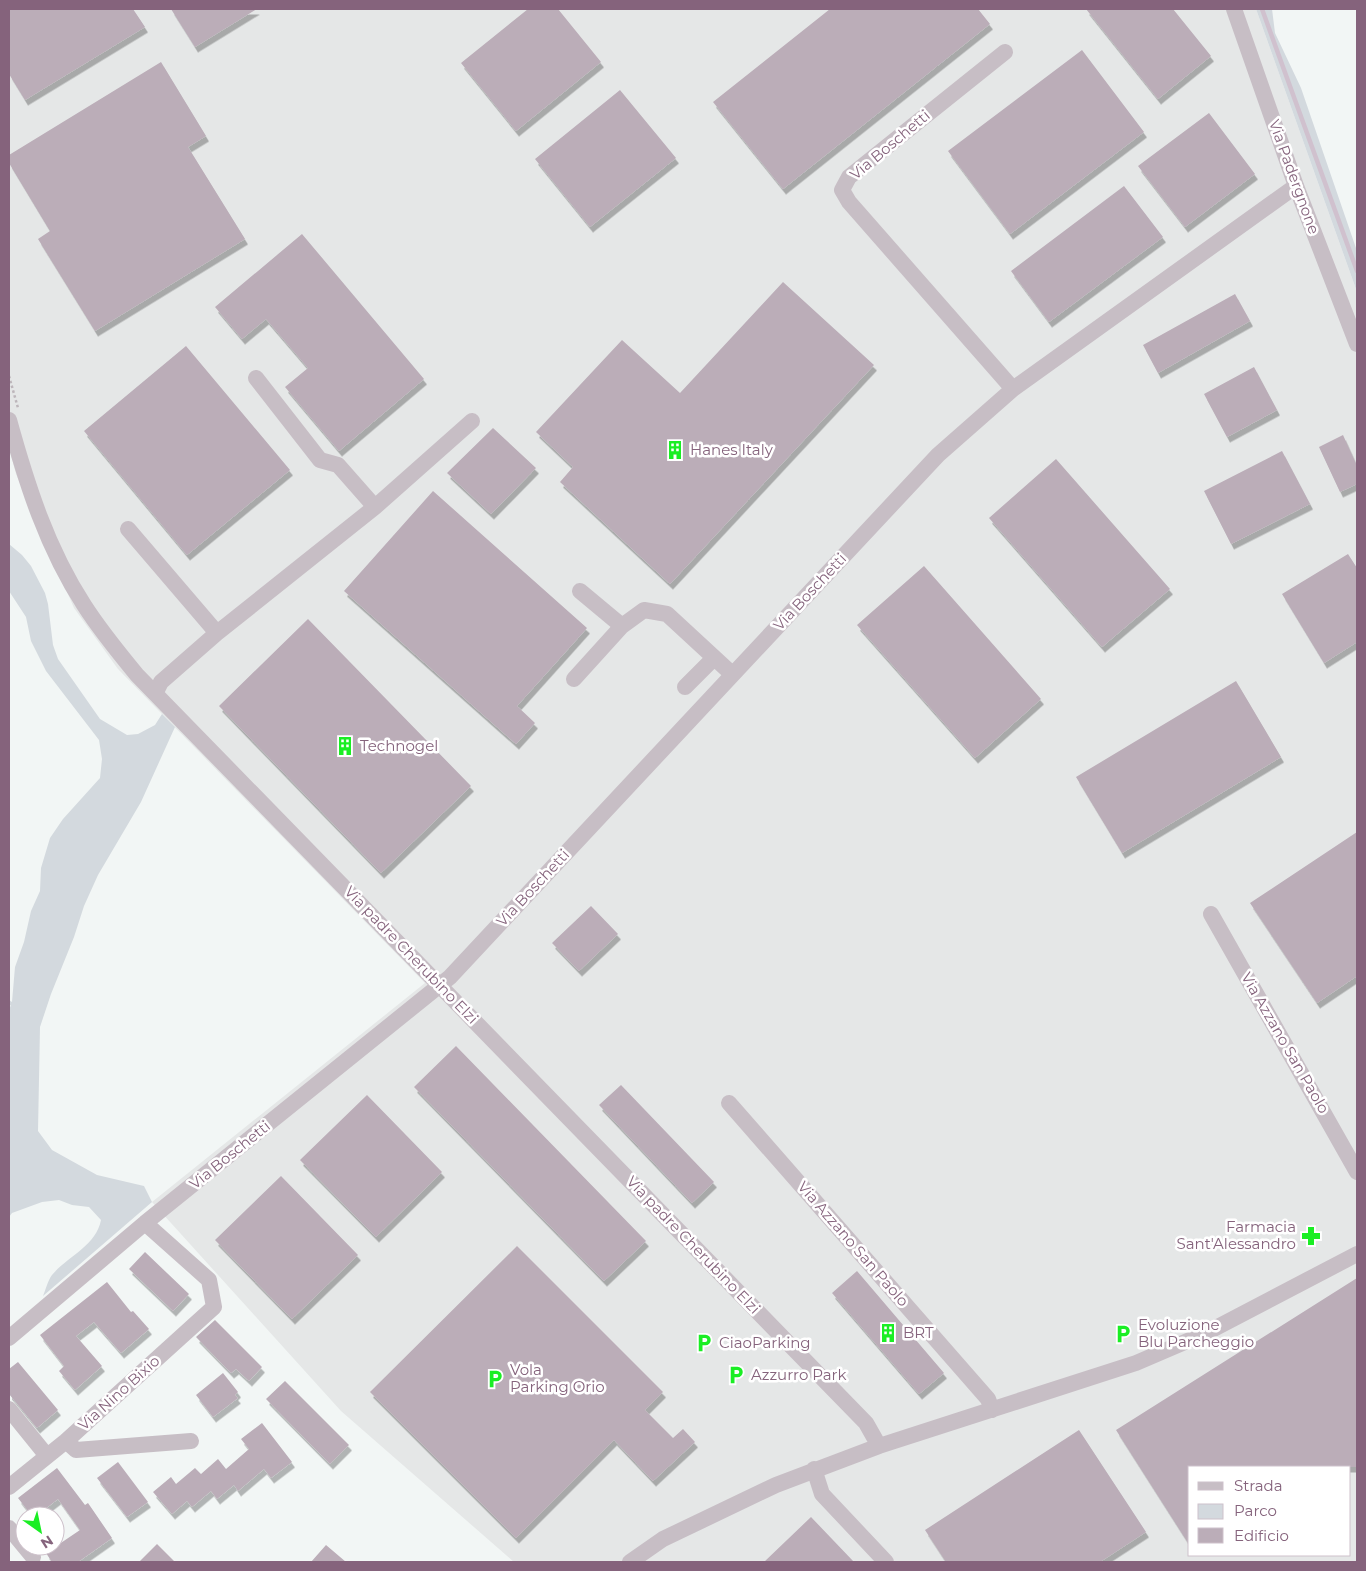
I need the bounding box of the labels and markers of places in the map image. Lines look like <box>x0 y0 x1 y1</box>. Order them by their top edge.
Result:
building icon: Hanes Italy <box>664 439 686 461</box>
place label: Hanes Italy <box>690 440 774 459</box>
building icon: Technogel <box>334 735 356 757</box>
place label: Technogel <box>360 736 438 755</box>
place label: Farmacia Sant'Alessandro <box>1176 1217 1296 1253</box>
pharmacy icon: Farmacia Sant'Alessandro <box>1300 1225 1322 1247</box>
place label: Evoluzione Blu Parcheggio <box>1138 1315 1254 1351</box>
building icon: BRT <box>877 1322 899 1344</box>
place label: BRT <box>903 1323 934 1342</box>
parking icon: Evoluzione Blu Parcheggio <box>1112 1323 1134 1345</box>
parking icon: CiaoParking <box>693 1332 715 1354</box>
place label: CiaoParking <box>719 1333 811 1352</box>
place label: Vola Parking Orio <box>510 1360 605 1396</box>
parking icon: Azzurro Park <box>725 1364 747 1386</box>
place label: Azzurro Park <box>751 1365 847 1384</box>
parking icon: Vola Parking Orio <box>484 1368 506 1390</box>

